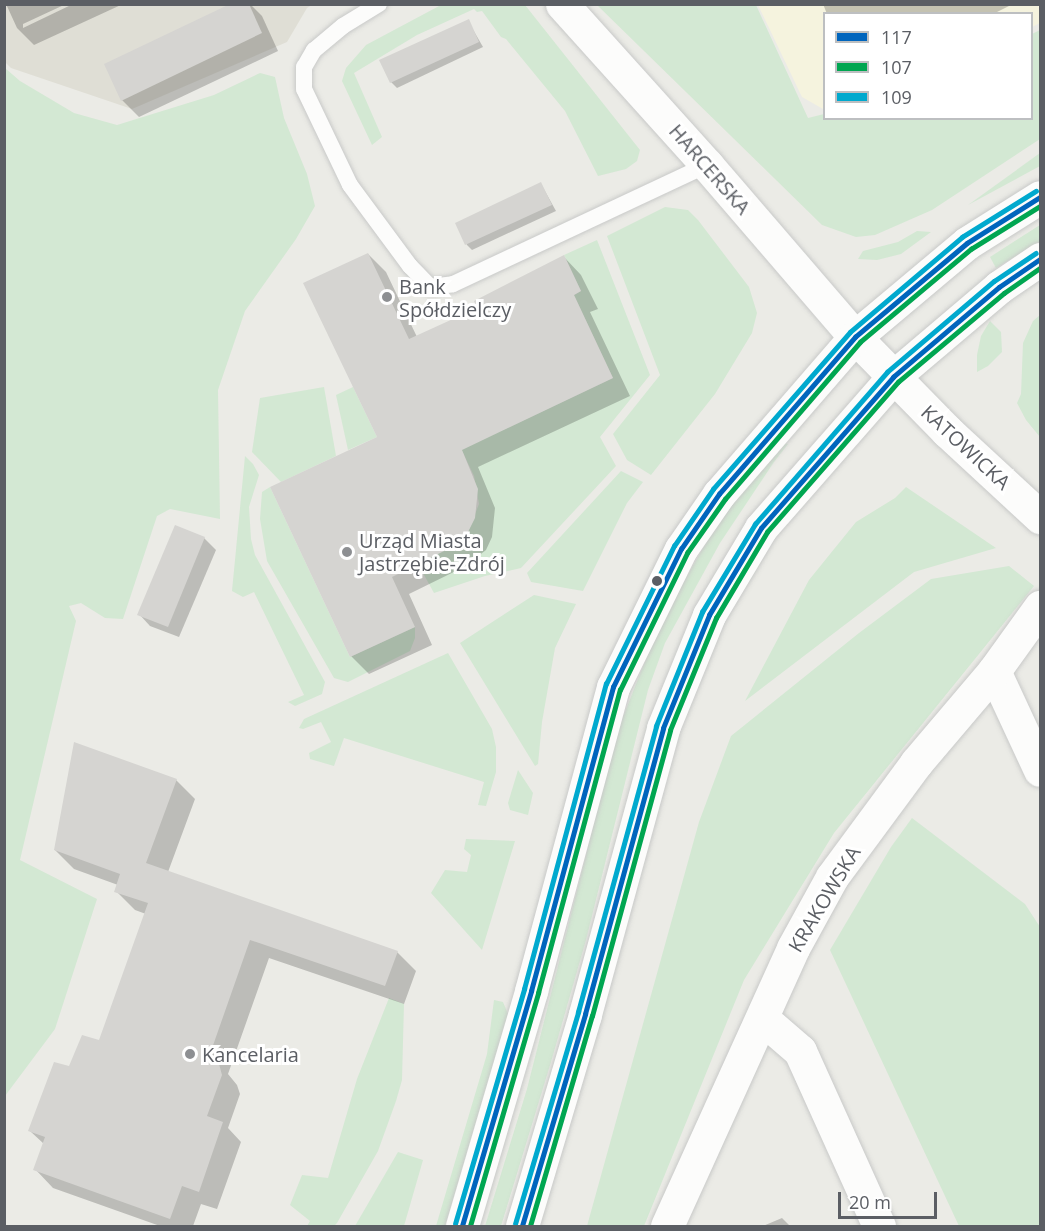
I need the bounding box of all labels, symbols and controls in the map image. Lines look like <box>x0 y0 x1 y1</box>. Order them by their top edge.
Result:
legend <box>823 12 1033 120</box>
text: 117 <box>881 25 912 49</box>
text: 107 <box>881 55 912 79</box>
text: 109 <box>881 85 912 109</box>
street label: HARCERSKA <box>664 119 756 219</box>
place label: Bank Spółdzielczy <box>399 274 511 321</box>
marker: Bank Spółdzielczy <box>380 290 394 304</box>
street label: KATOWICKA <box>916 400 1016 494</box>
place label: Urząd Miasta Jastrzębie-Zdrój <box>359 528 505 575</box>
marker: Urząd Miasta Jastrzębie-Zdrój <box>340 545 354 559</box>
unlabelled marker <box>651 575 663 587</box>
street label: KRAKOWSKA <box>783 842 865 956</box>
place label: Kancelaria <box>202 1042 299 1066</box>
marker: Kancelaria <box>183 1047 197 1061</box>
scale bar <box>841 1180 940 1218</box>
text: 20 m <box>849 1190 891 1214</box>

